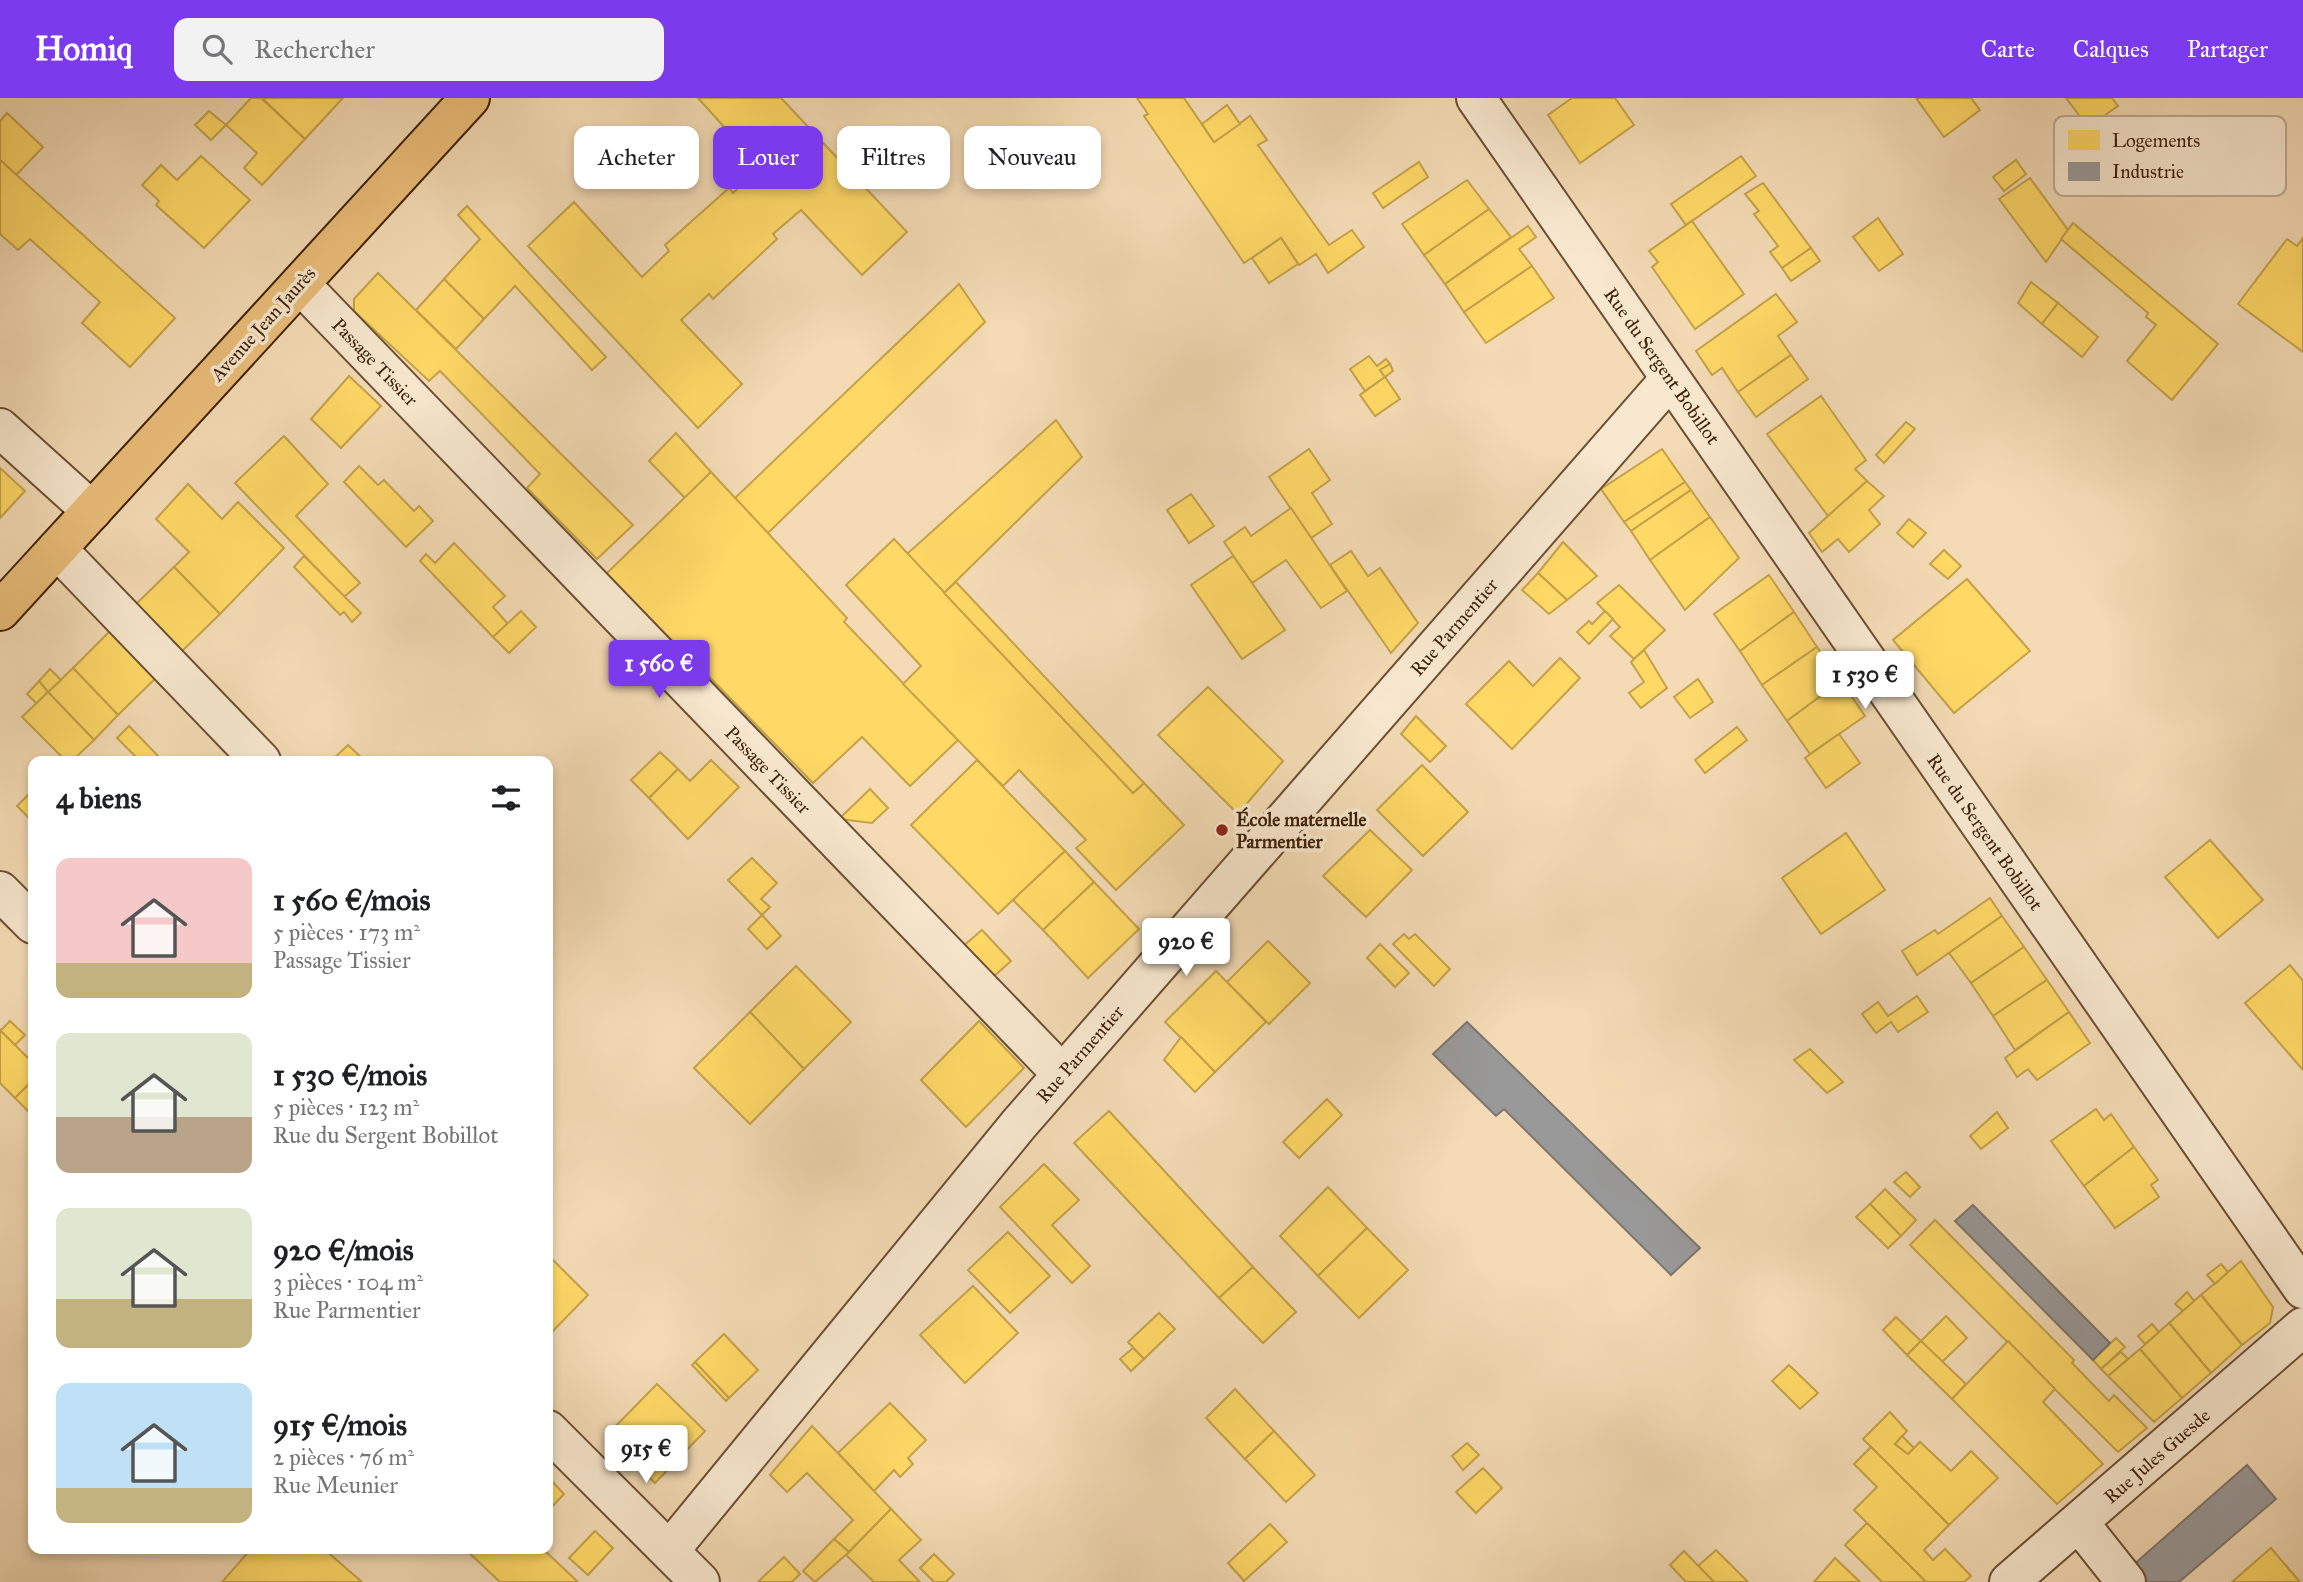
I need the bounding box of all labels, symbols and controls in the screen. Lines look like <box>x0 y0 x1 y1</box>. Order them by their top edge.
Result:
search box <box>174 18 664 81</box>
text: Homiq <box>35 29 132 69</box>
icon: search <box>198 30 236 68</box>
text: Rechercher <box>254 33 375 65</box>
text: Carte <box>1981 34 2035 64</box>
text: Calques <box>2073 34 2149 64</box>
text: Partager <box>2187 34 2268 64</box>
legend <box>2054 116 2286 196</box>
chip: Acheter <box>574 126 699 189</box>
chip: Louer <box>713 126 823 189</box>
chip: Filtres <box>837 126 950 189</box>
chip: Nouveau <box>964 126 1101 189</box>
text: Logements <box>2112 129 2200 153</box>
text: Industrie <box>2112 160 2184 183</box>
street label: Avenue Jean Jaurès <box>205 262 321 387</box>
street label: Rue du Sergent Bobillot <box>1598 283 1725 450</box>
street label: Passage Tissier <box>327 313 423 412</box>
street label: Rue Parmentier <box>1405 573 1503 681</box>
pin: 1 560 € <box>594 640 724 700</box>
text: 1 560 € <box>625 649 693 677</box>
pin: 1 530 € <box>1800 652 1930 711</box>
text: 1 530 € <box>1832 660 1898 688</box>
street label: Passage Tissier <box>720 721 816 820</box>
street label: Rue du Sergent Bobillot <box>1921 749 2048 916</box>
icon: filters <box>487 779 525 817</box>
text: 4 biens <box>56 780 141 816</box>
place label: École maternelle Parmentier <box>1236 806 1367 853</box>
marker: École maternelle Parmentier <box>1214 822 1230 838</box>
text: 1 560 €/mois <box>273 882 430 918</box>
icon: home <box>112 886 196 970</box>
text: 5 pièces · 173 m² <box>273 918 420 946</box>
pin: 920 € <box>1137 918 1235 978</box>
text: 920 € <box>1158 927 1214 955</box>
text: Passage Tissier <box>273 946 411 974</box>
street label: Rue Parmentier <box>1031 1000 1129 1108</box>
text: 1 530 €/mois <box>273 1057 427 1093</box>
icon: home <box>112 1061 196 1145</box>
text: 5 pièces · 123 m² <box>273 1093 419 1121</box>
text: Rue du Sergent Bobillot <box>273 1121 498 1149</box>
text: 920 €/mois <box>273 1232 414 1268</box>
icon: home <box>112 1236 196 1320</box>
text: 3 pièces · 104 m² <box>273 1268 423 1296</box>
text: Rue Parmentier <box>273 1296 421 1324</box>
street label: Rue Jules Guesde <box>2099 1404 2215 1509</box>
text: 915 €/mois <box>273 1407 407 1443</box>
icon: home <box>112 1411 196 1495</box>
pin: 915 € <box>597 1426 695 1485</box>
text: 915 € <box>621 1434 671 1462</box>
text: 2 pièces · 76 m² <box>273 1443 414 1471</box>
text: Rue Meunier <box>273 1471 398 1499</box>

